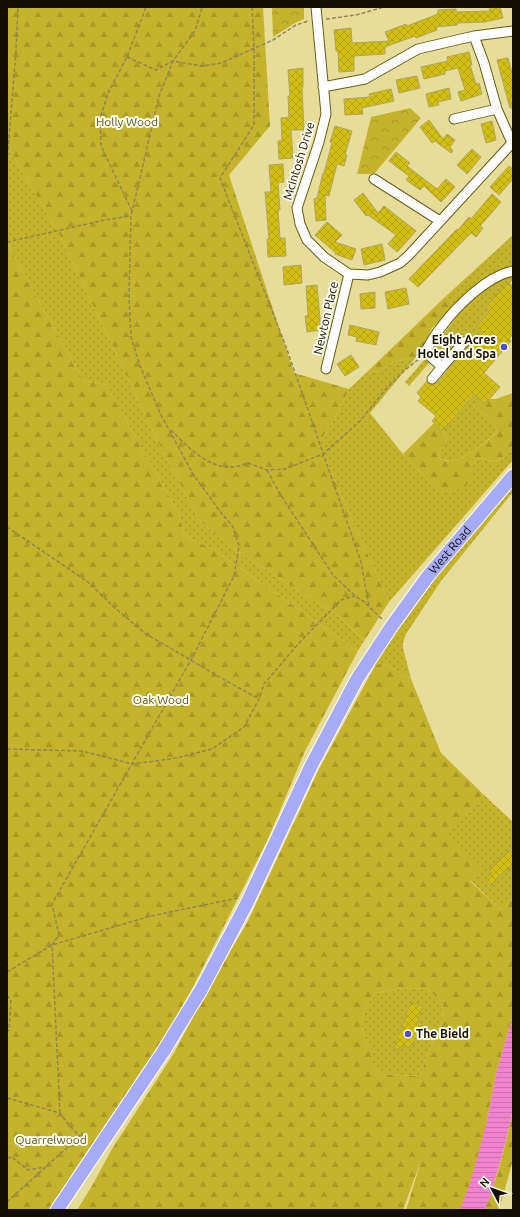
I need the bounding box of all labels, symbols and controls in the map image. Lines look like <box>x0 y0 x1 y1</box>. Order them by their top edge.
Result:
park label: Holly Wood <box>96 115 158 128</box>
street label: McIntosh Drive <box>280 120 317 201</box>
street label: Newton Place <box>311 280 340 356</box>
place label: Eight Acres Hotel and Spa <box>418 333 496 360</box>
marker: Eight Acres Hotel and Spa <box>499 342 509 352</box>
street label: West Road <box>426 524 473 576</box>
park label: Oak Wood <box>133 693 189 706</box>
place label: The Bield <box>416 1027 469 1040</box>
marker: The Bield <box>403 1029 413 1039</box>
park label: Quarrelwood <box>15 1133 87 1146</box>
north arrow <box>472 1169 512 1209</box>
text: N <box>477 1175 492 1189</box>

